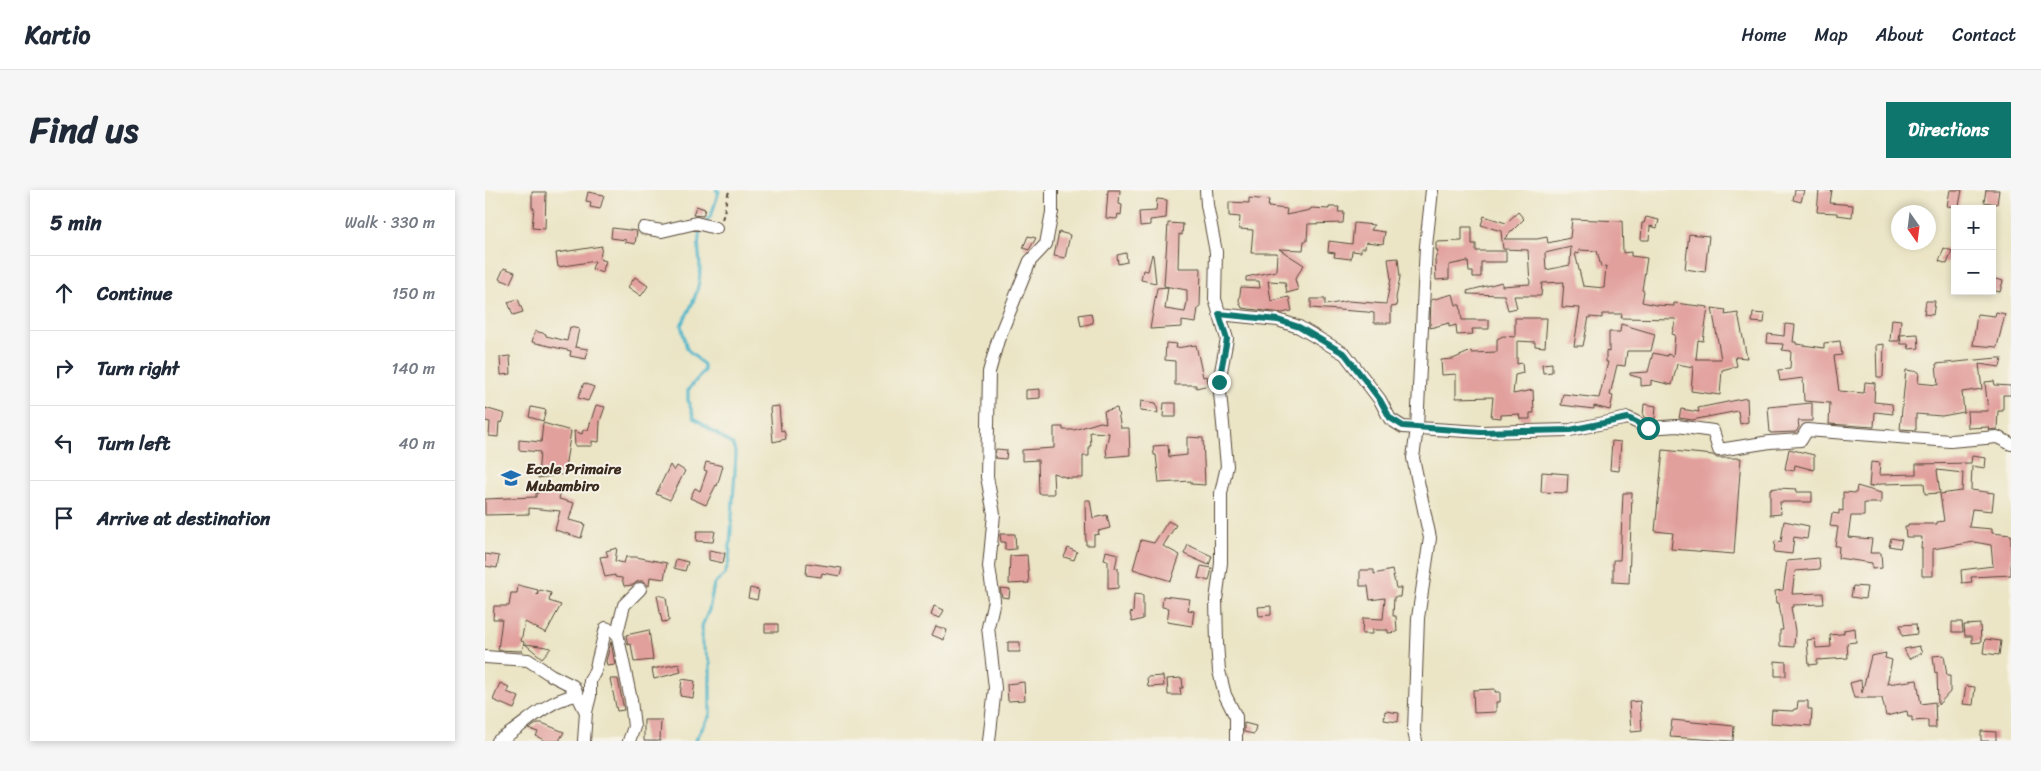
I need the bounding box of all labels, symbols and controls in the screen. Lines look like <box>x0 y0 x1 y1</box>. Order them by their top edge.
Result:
text: Kartio <box>25 14 90 56</box>
text: Home <box>1742 19 1787 51</box>
text: Map <box>1815 19 1848 51</box>
text: About <box>1876 19 1924 51</box>
text: Contact <box>1952 19 2016 51</box>
text: Find us <box>30 99 138 161</box>
button: Directions <box>1886 102 2011 158</box>
text: 5 min <box>50 204 102 242</box>
north arrow <box>1891 205 1936 250</box>
map controls <box>1951 205 1996 295</box>
button: + <box>1951 205 1996 250</box>
text: Walk · 330 m <box>345 208 435 237</box>
button: − <box>1951 250 1996 295</box>
text: Continue <box>97 277 173 310</box>
icon: ahead <box>50 279 78 307</box>
text: 150 m <box>392 279 435 308</box>
text: Turn right <box>97 352 179 385</box>
icon: right <box>50 354 78 382</box>
text: 140 m <box>392 354 435 383</box>
route end <box>1208 371 1231 394</box>
route start <box>1637 417 1660 440</box>
text: Turn left <box>97 427 170 460</box>
icon: left <box>50 429 78 457</box>
text: 40 m <box>398 429 435 458</box>
place label: Ecole Primaire Mubambiro <box>525 456 622 499</box>
school or university icon: Ecole Primaire Mubambiro <box>500 467 522 489</box>
text: Arrive at destination <box>97 502 270 535</box>
icon: arrive <box>50 504 78 532</box>

